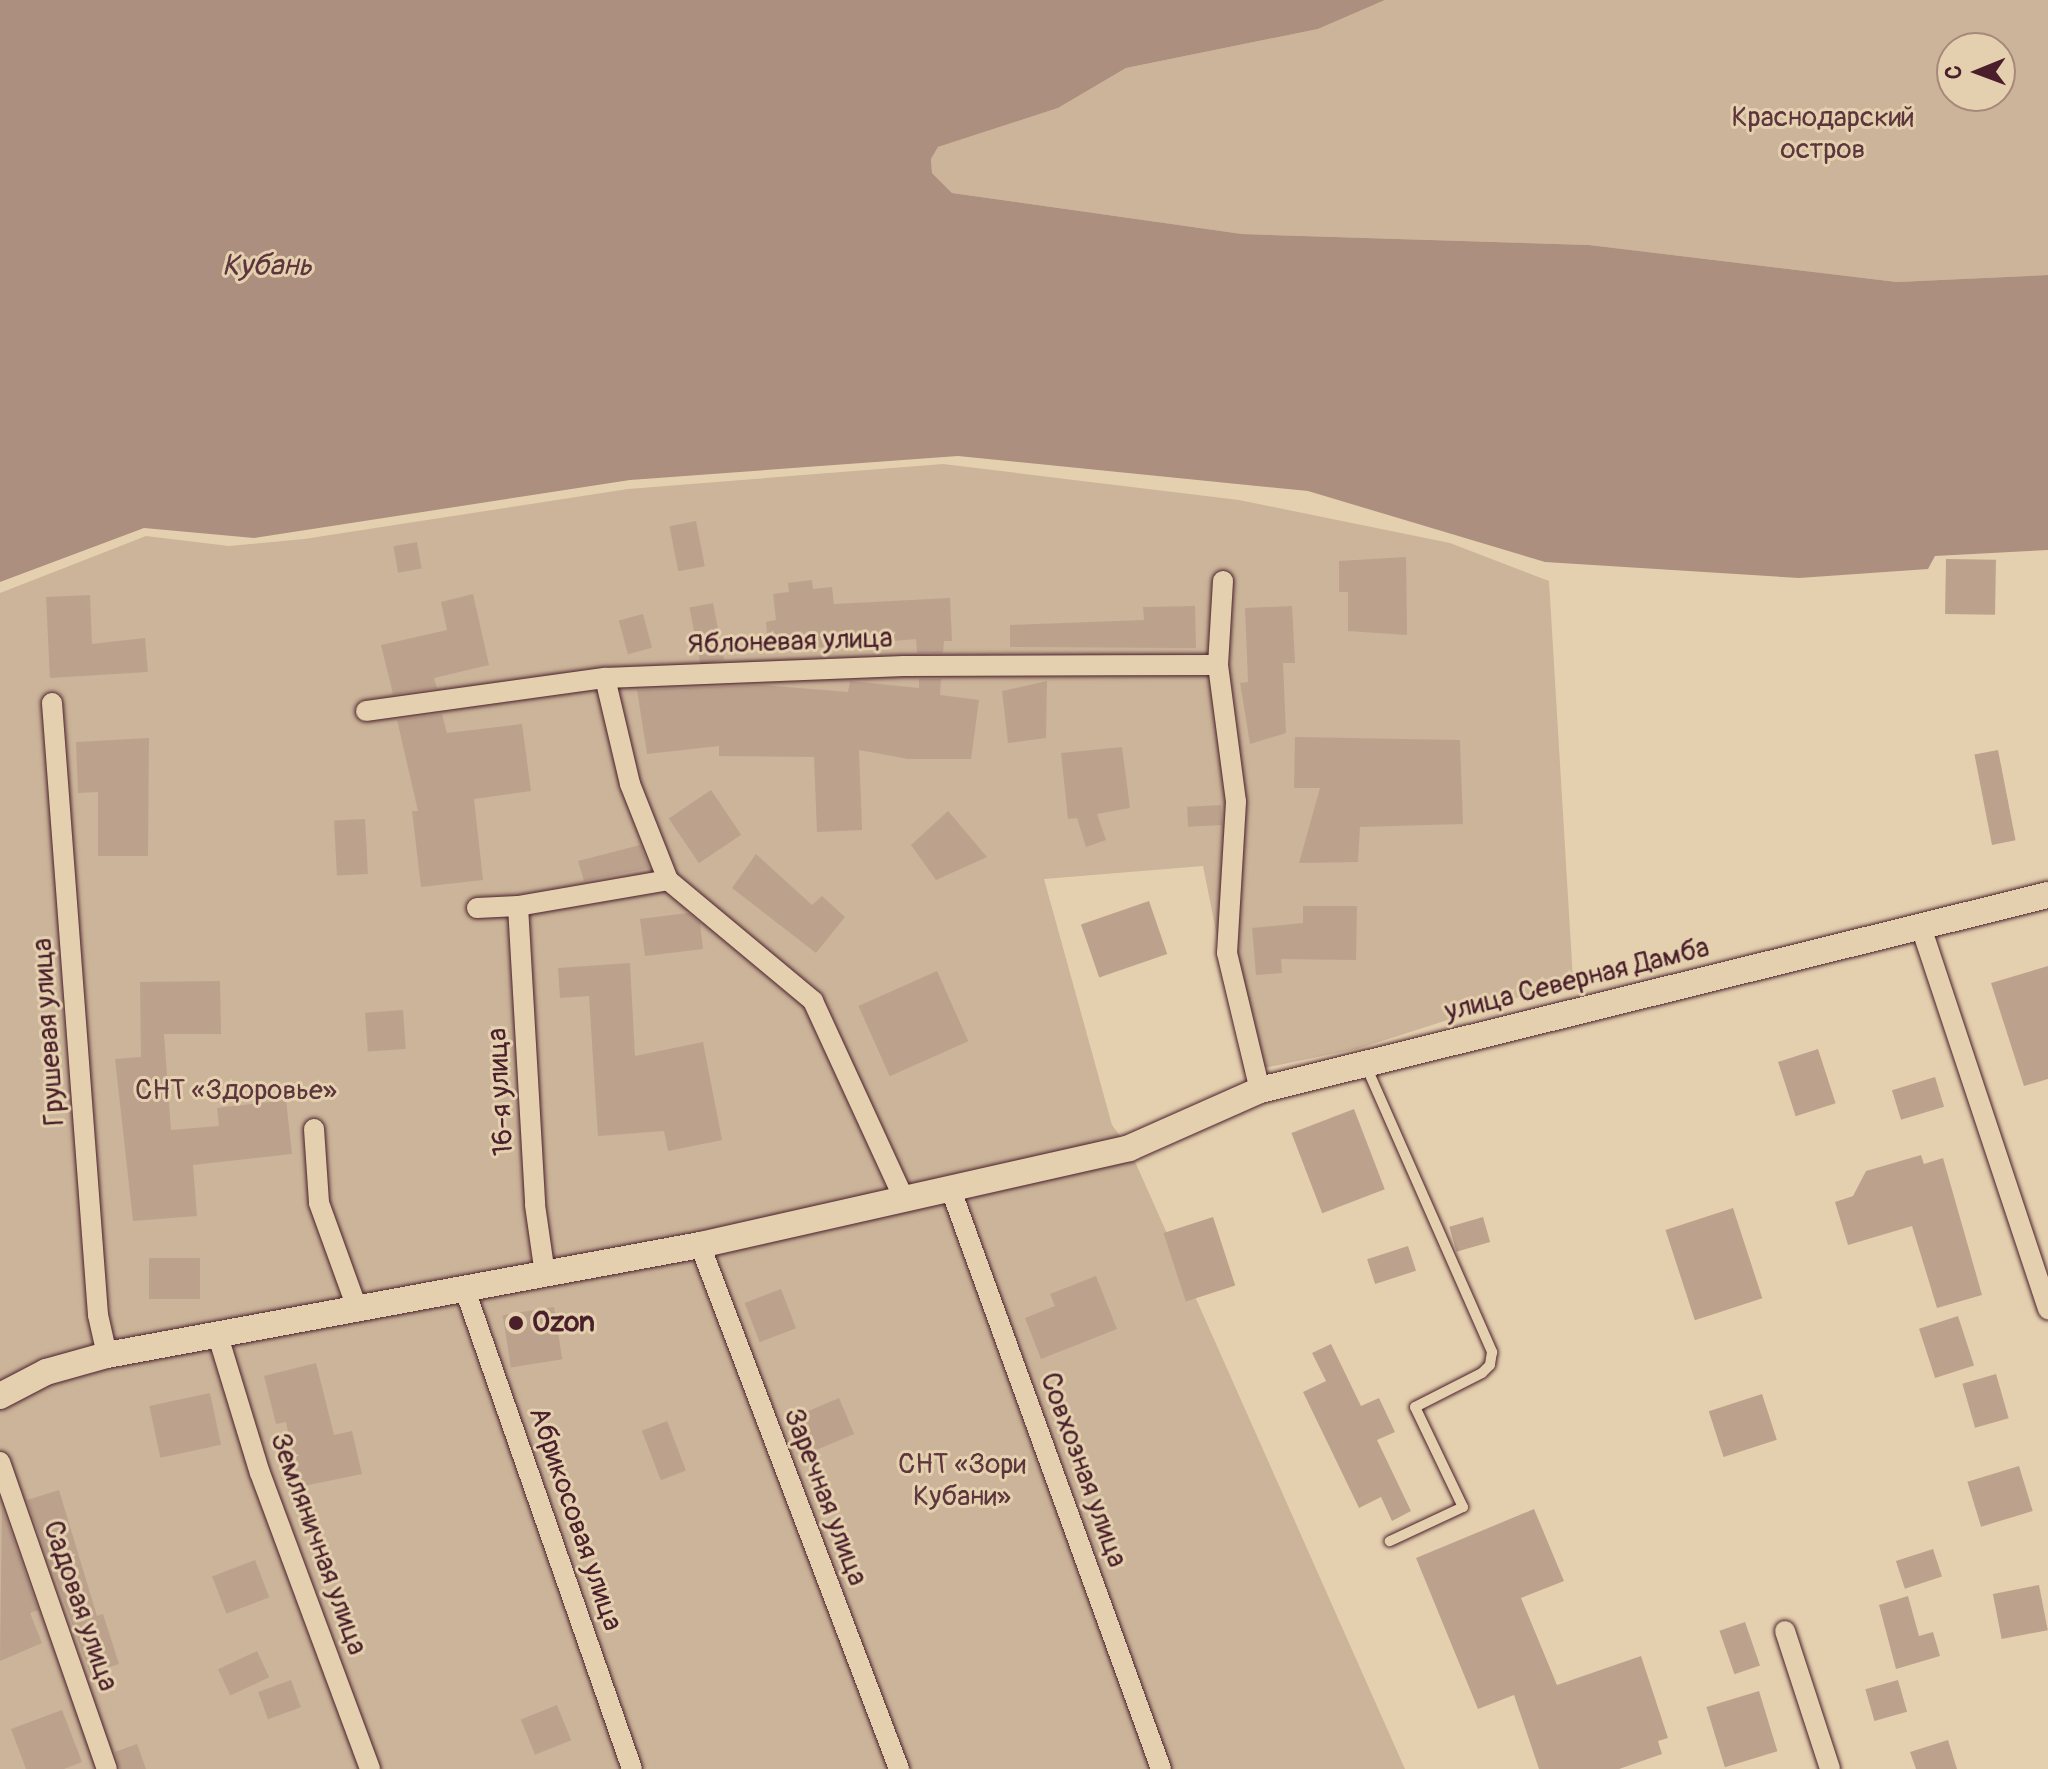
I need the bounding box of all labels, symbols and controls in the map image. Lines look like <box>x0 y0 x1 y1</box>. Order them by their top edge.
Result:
north arrow <box>1936 32 2016 112</box>
text: С <box>1940 65 1968 79</box>
park label: Краснодарский остров <box>1731 101 1915 167</box>
water label: Кубань <box>222 248 312 284</box>
street label: Яблоневая улица <box>687 622 893 662</box>
street label: улица Северная Дамба <box>1441 931 1713 1029</box>
street label: Грушевая улица <box>26 937 72 1127</box>
street label: 16-я улица <box>481 1027 521 1157</box>
park label: СНТ «Здоровье» <box>135 1074 337 1108</box>
place label: Ozon <box>532 1306 595 1340</box>
marker: Ozon <box>507 1314 525 1332</box>
street label: Совхозная улица <box>1032 1368 1134 1572</box>
street label: Абрикосовая улица <box>521 1403 629 1635</box>
street label: Заречная улица <box>776 1404 874 1590</box>
street label: Земляничная улица <box>262 1429 374 1659</box>
park label: СНТ «Зори Кубани» <box>898 1448 1026 1514</box>
street label: Садовая улица <box>35 1516 125 1696</box>

